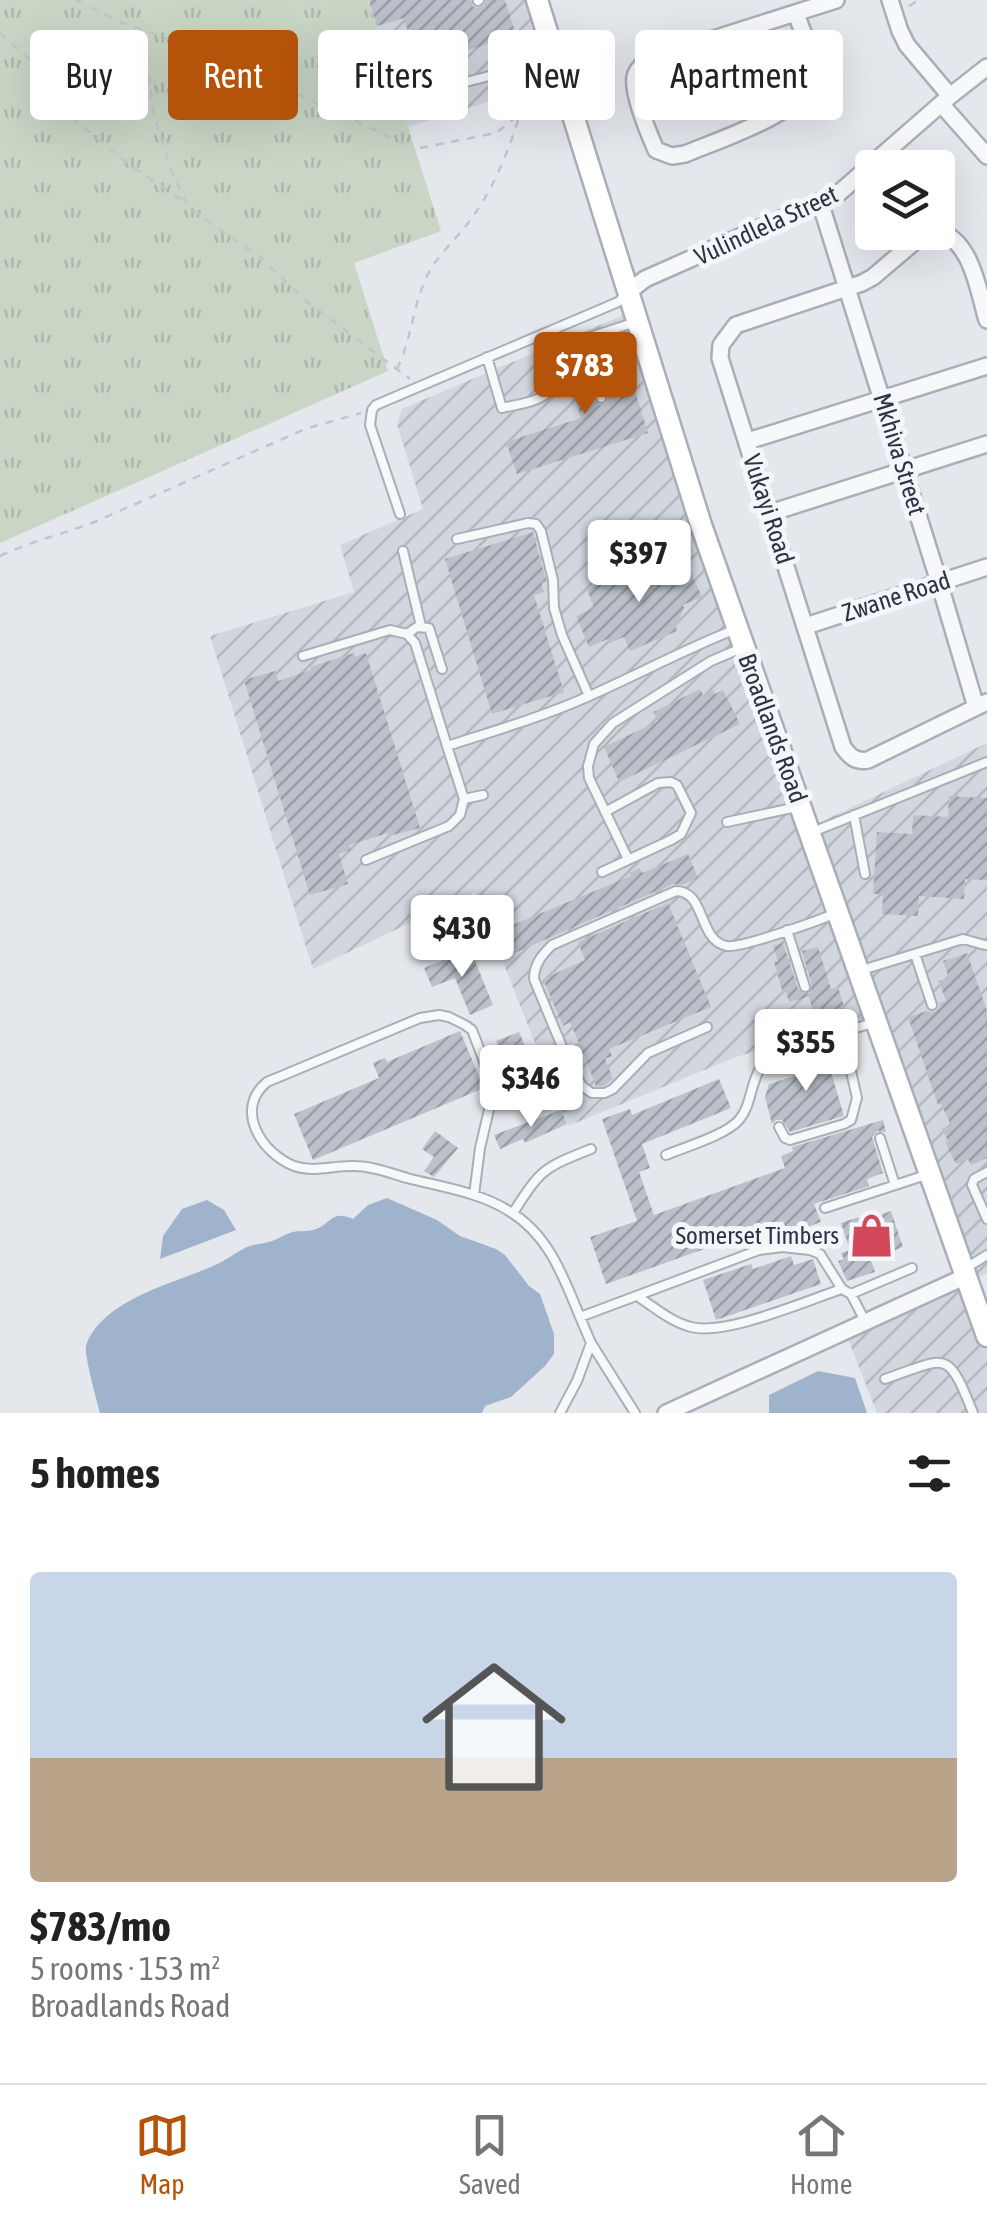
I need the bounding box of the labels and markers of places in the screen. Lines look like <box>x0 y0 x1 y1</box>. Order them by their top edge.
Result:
pin: $783 <box>526 332 644 417</box>
pin: $397 <box>580 520 698 605</box>
pin: $430 <box>403 895 521 980</box>
pin: $355 <box>747 1009 865 1094</box>
pin: $346 <box>472 1045 590 1130</box>
shop icon: Somerset Timbers <box>848 1211 896 1259</box>
place label: Somerset Timbers <box>676 1221 839 1249</box>

